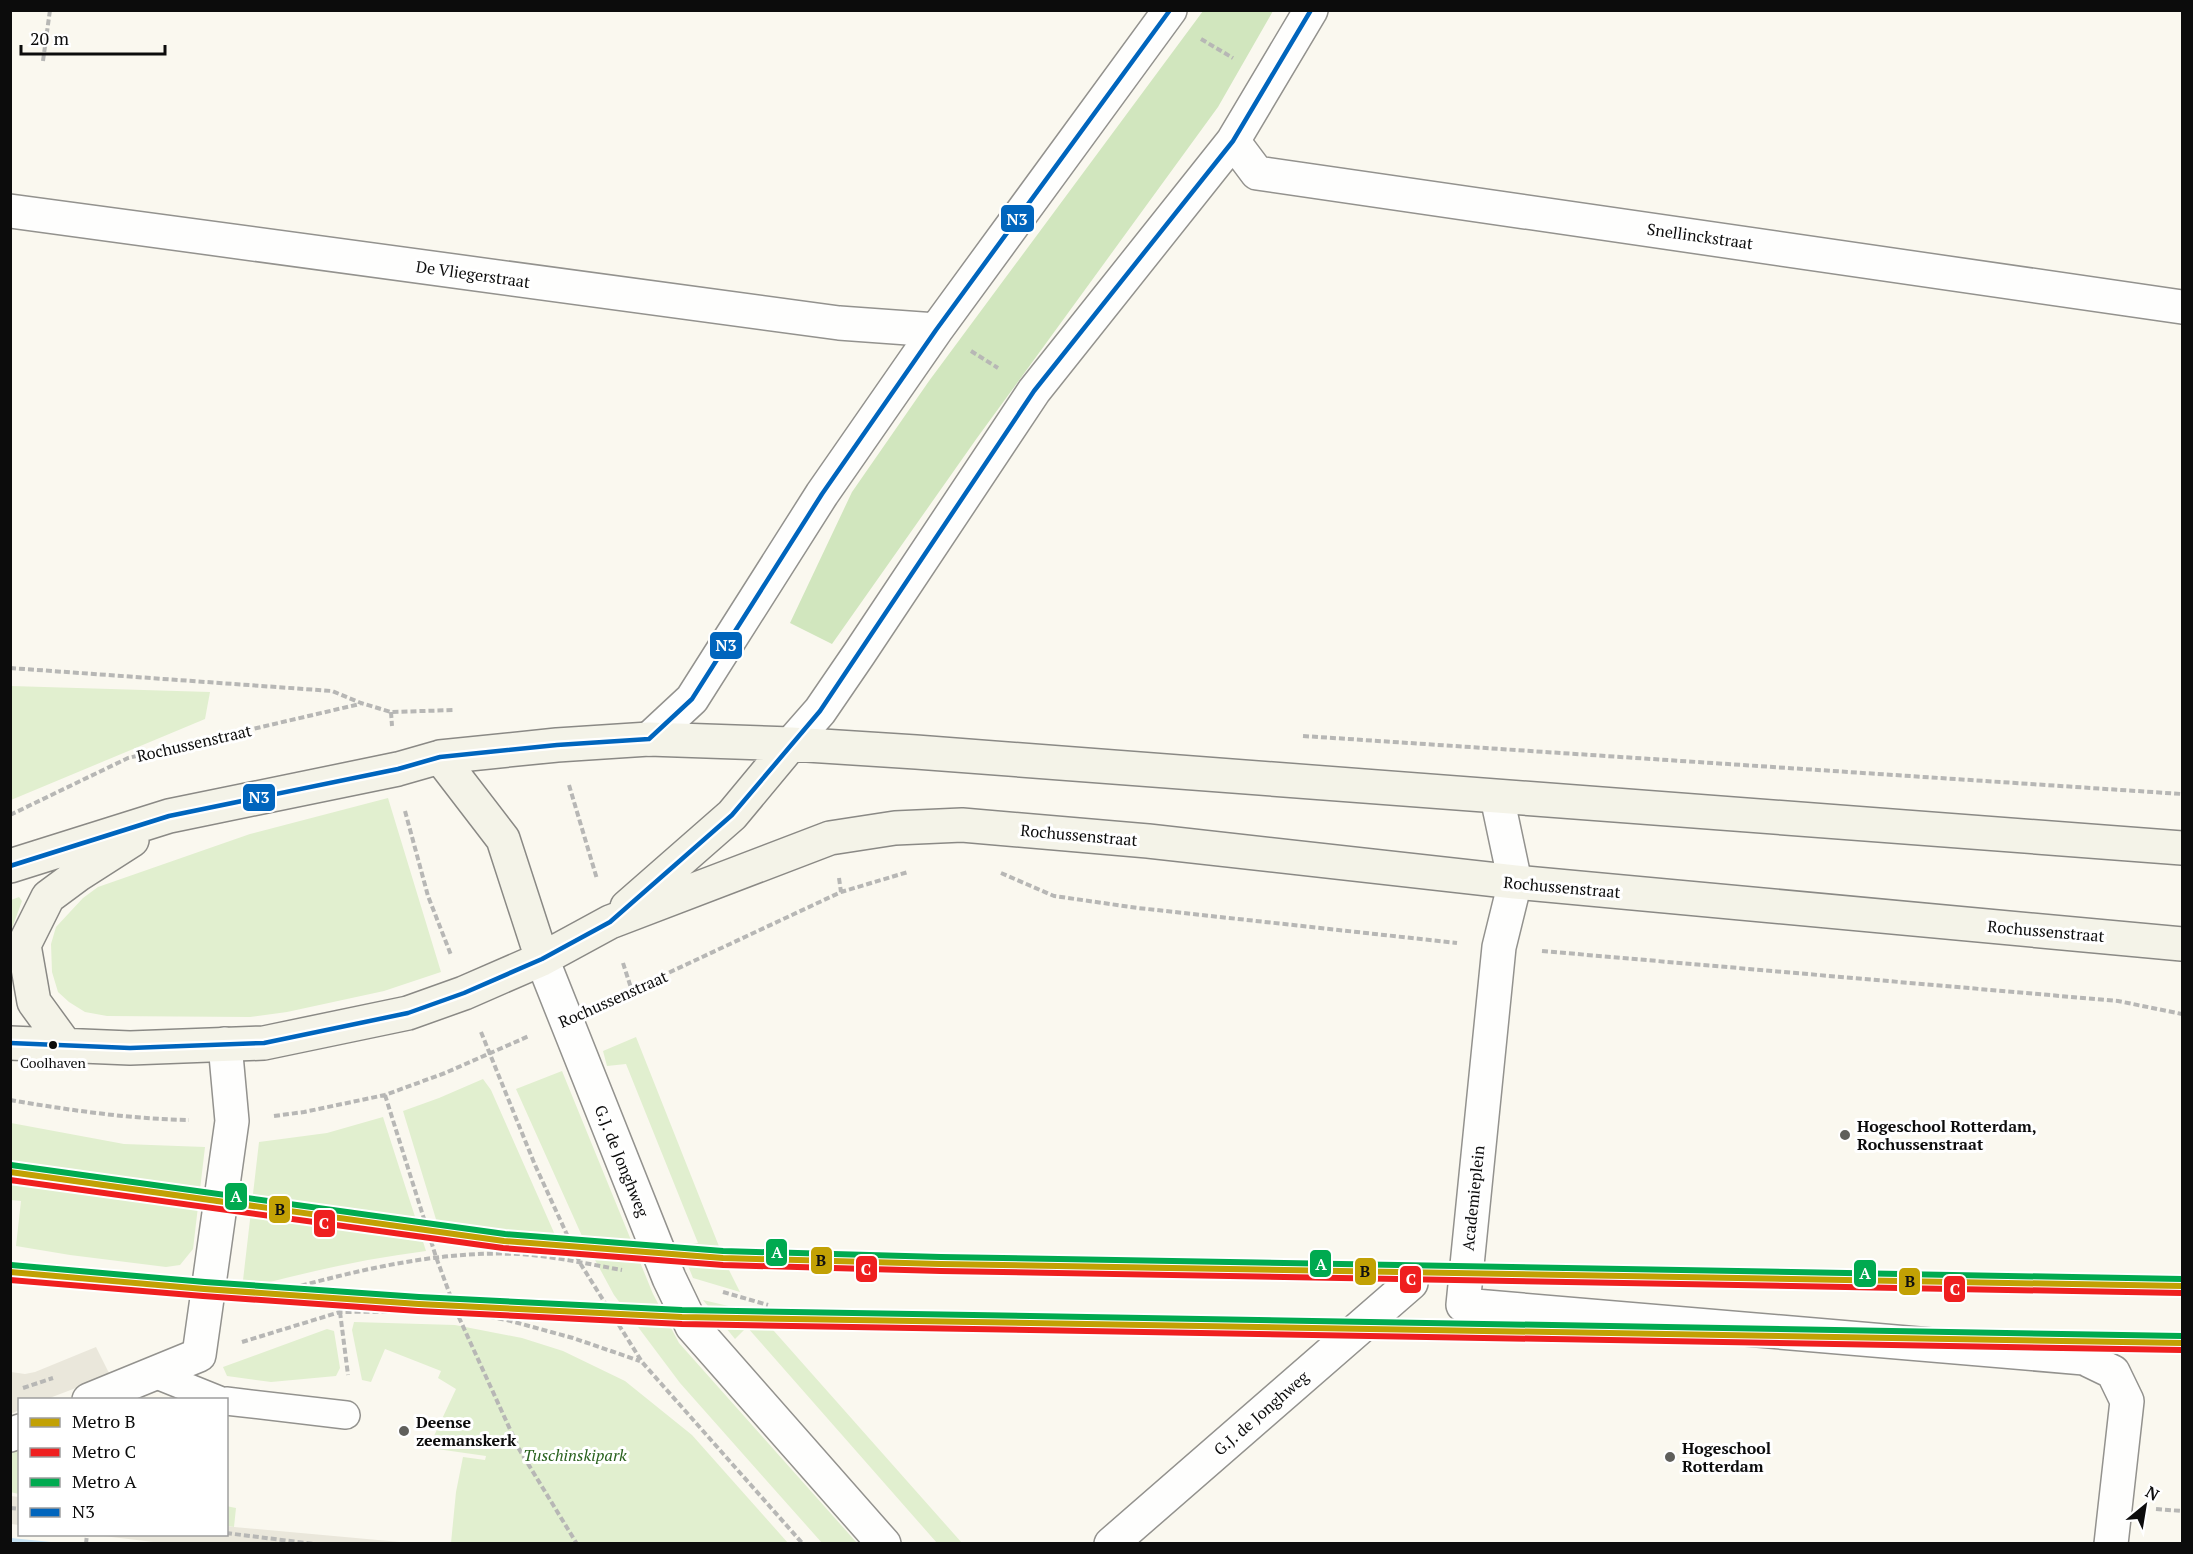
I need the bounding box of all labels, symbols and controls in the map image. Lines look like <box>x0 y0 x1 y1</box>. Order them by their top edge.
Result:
scale bar <box>21 18 165 56</box>
text: 20 m <box>30 26 70 50</box>
line badge: N3 <box>1000 204 1035 233</box>
text: N3 <box>1006 208 1028 230</box>
street label: Snellinckstraat <box>1646 218 1755 254</box>
street label: De Vliegerstraat <box>414 255 532 293</box>
line badge: N3 <box>709 631 743 660</box>
text: N3 <box>715 634 737 656</box>
street label: Rochussenstraat <box>134 719 254 767</box>
line badge: N3 <box>242 783 276 812</box>
text: N3 <box>248 786 270 808</box>
street label: Rochussenstraat <box>1020 819 1138 851</box>
street label: Rochussenstraat <box>1503 871 1621 903</box>
street label: Rochussenstraat <box>1987 915 2105 947</box>
street label: Rochussenstraat <box>555 965 671 1033</box>
marker: Coolhaven <box>47 1039 59 1051</box>
place label: Coolhaven <box>20 1053 87 1072</box>
street label: G.J. de Jonghweg <box>590 1102 655 1221</box>
place label: Hogeschool Rotterdam, Rochussenstraat <box>1857 1115 2037 1155</box>
marker: Hogeschool Rotterdam, Rochussenstraat <box>1838 1128 1852 1142</box>
street label: Academieplein <box>1457 1144 1490 1252</box>
line badge: A <box>224 1182 248 1211</box>
text: A <box>230 1185 242 1207</box>
line badge: B <box>268 1195 291 1224</box>
text: B <box>275 1198 285 1220</box>
line badge: C <box>313 1209 336 1238</box>
text: C <box>319 1212 329 1234</box>
line badge: A <box>765 1238 788 1267</box>
text: A <box>771 1241 783 1263</box>
line badge: B <box>810 1246 833 1275</box>
text: B <box>816 1249 826 1271</box>
line badge: A <box>1309 1249 1332 1278</box>
text: A <box>1315 1253 1327 1275</box>
line badge: C <box>855 1255 878 1283</box>
line badge: B <box>1354 1257 1377 1286</box>
text: C <box>861 1258 871 1280</box>
line badge: A <box>1853 1259 1877 1288</box>
text: B <box>1360 1260 1370 1282</box>
text: A <box>1859 1262 1871 1284</box>
line badge: C <box>1399 1265 1422 1294</box>
line badge: B <box>1898 1267 1921 1296</box>
text: C <box>1406 1268 1416 1290</box>
text: B <box>1905 1270 1915 1292</box>
line badge: C <box>1943 1275 1966 1303</box>
text: C <box>1950 1278 1960 1300</box>
street label: G.J. de Jonghweg <box>1209 1365 1314 1460</box>
legend <box>18 1398 228 1536</box>
text: Metro B <box>72 1409 136 1433</box>
place label: Deense zeemanskerk <box>416 1411 517 1451</box>
marker: Deense zeemanskerk <box>397 1424 411 1438</box>
place label: Hogeschool Rotterdam <box>1682 1437 1771 1477</box>
text: Metro C <box>72 1439 136 1463</box>
park label: Tuschinskipark <box>523 1444 627 1466</box>
marker: Hogeschool Rotterdam <box>1663 1450 1677 1464</box>
text: Metro A <box>72 1469 137 1493</box>
north arrow <box>2115 1476 2175 1536</box>
text: N <box>2142 1480 2163 1506</box>
text: N3 <box>72 1499 95 1523</box>

